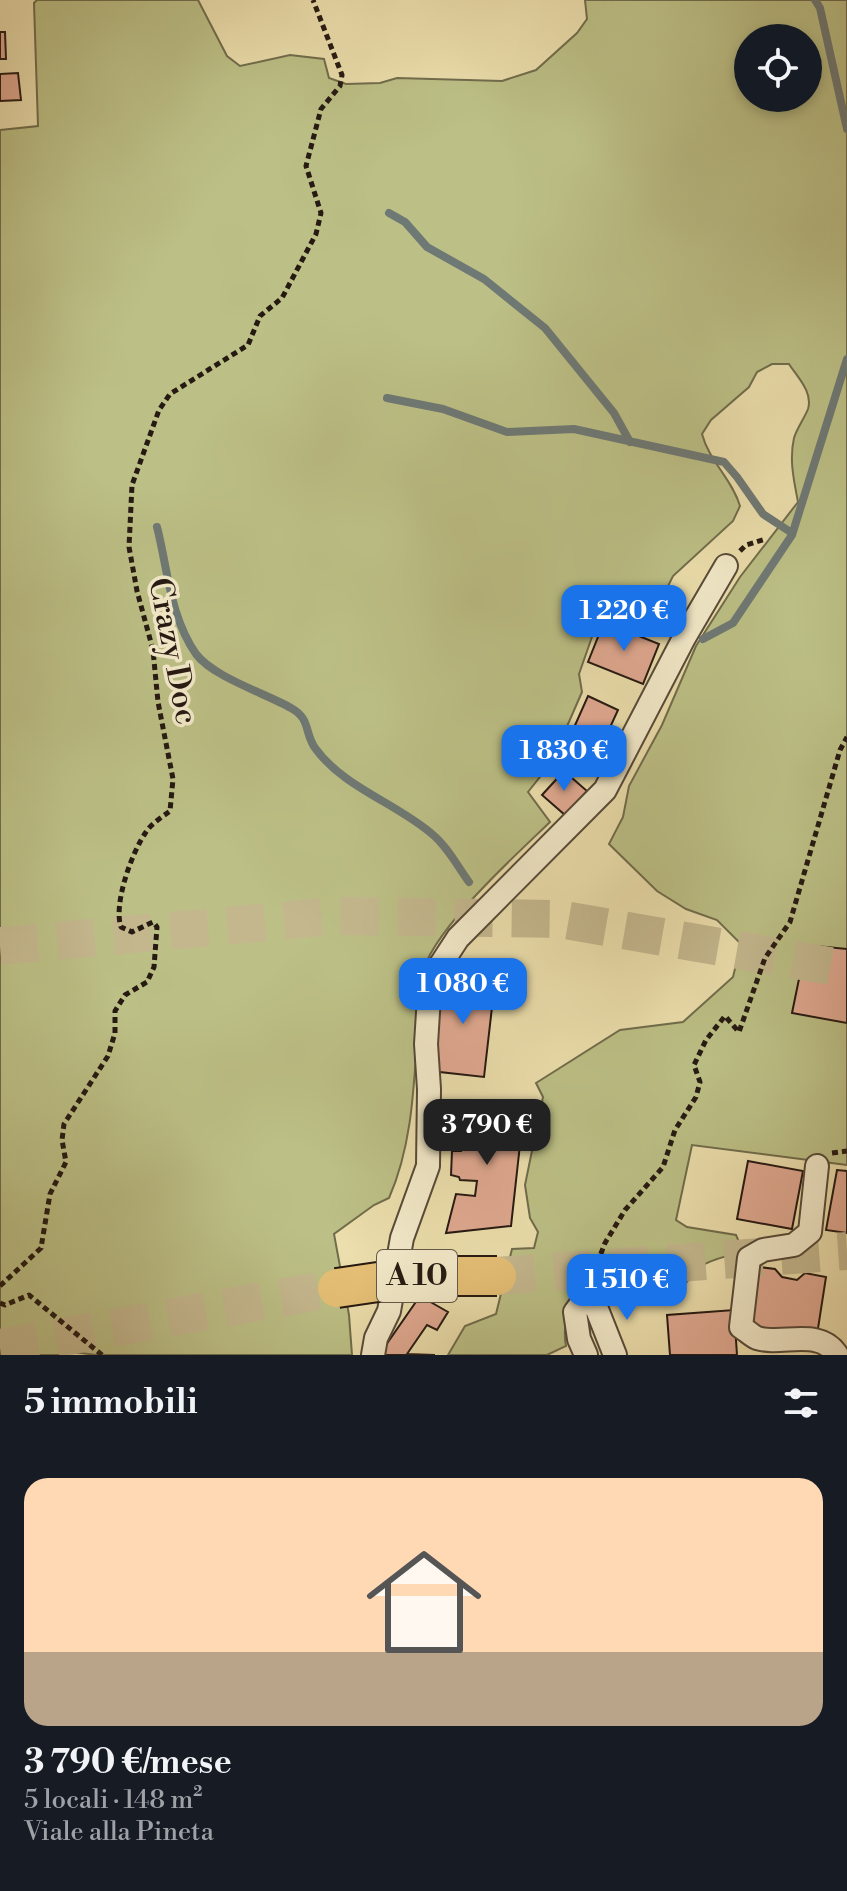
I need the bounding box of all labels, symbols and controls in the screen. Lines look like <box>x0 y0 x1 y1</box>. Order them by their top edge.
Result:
map controls <box>734 24 822 112</box>
button: locate <box>734 24 822 112</box>
street label: Crazy Doc <box>139 574 207 728</box>
pin: 1 220 € <box>550 585 698 653</box>
text: 1 220 € <box>579 595 669 627</box>
pin: 1 830 € <box>490 725 638 793</box>
text: 1 830 € <box>520 735 608 767</box>
pin: 1 080 € <box>389 958 537 1026</box>
text: 1 080 € <box>417 968 509 1000</box>
pin: 3 790 € <box>413 1099 561 1167</box>
text: 3 790 € <box>441 1109 533 1141</box>
road number: A 10 <box>377 1250 457 1302</box>
pin: 1 510 € <box>553 1254 701 1322</box>
text: 1 510 € <box>585 1264 669 1296</box>
icon: filters <box>779 1381 823 1425</box>
text: 5 immobili <box>24 1382 198 1424</box>
icon: home <box>352 1530 496 1674</box>
text: 3 790 €/mese <box>24 1742 232 1784</box>
text: 5 locali · 148 m² <box>24 1784 202 1816</box>
text: Viale alla Pineta <box>24 1816 214 1848</box>

